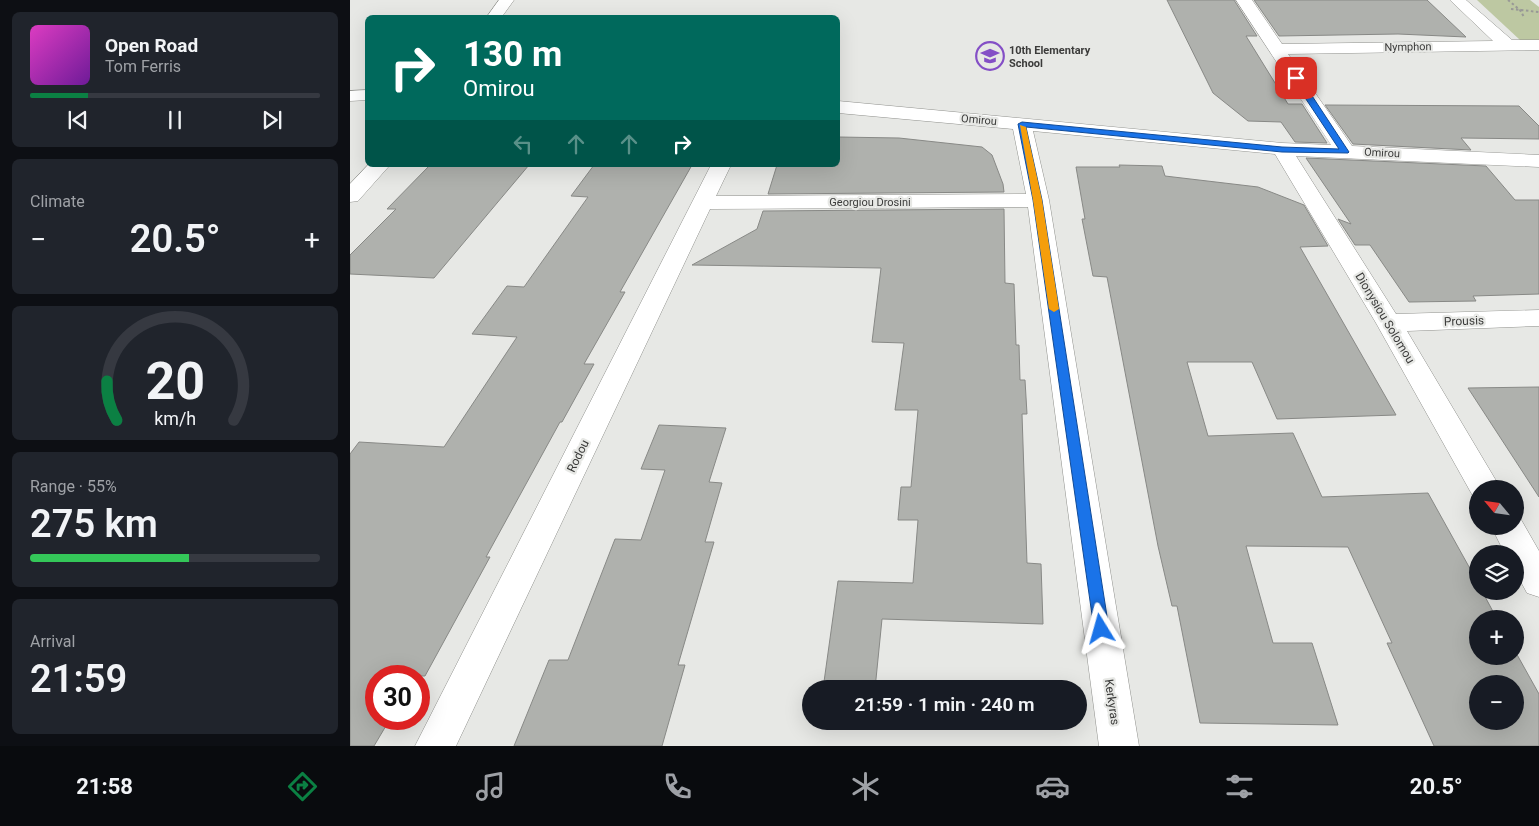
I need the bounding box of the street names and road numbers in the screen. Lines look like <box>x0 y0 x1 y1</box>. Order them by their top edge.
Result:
street label: Nymphon <box>1384 40 1432 54</box>
street label: Omirou <box>961 112 997 128</box>
street label: Omirou <box>1364 146 1400 160</box>
street label: Georgiou Drosini <box>829 196 911 209</box>
street label: Dionysiou Solomou <box>1352 270 1418 366</box>
street label: Prousis <box>1444 313 1484 329</box>
street label: Rodou <box>564 437 592 475</box>
street label: Kerkyras <box>1102 678 1122 726</box>

